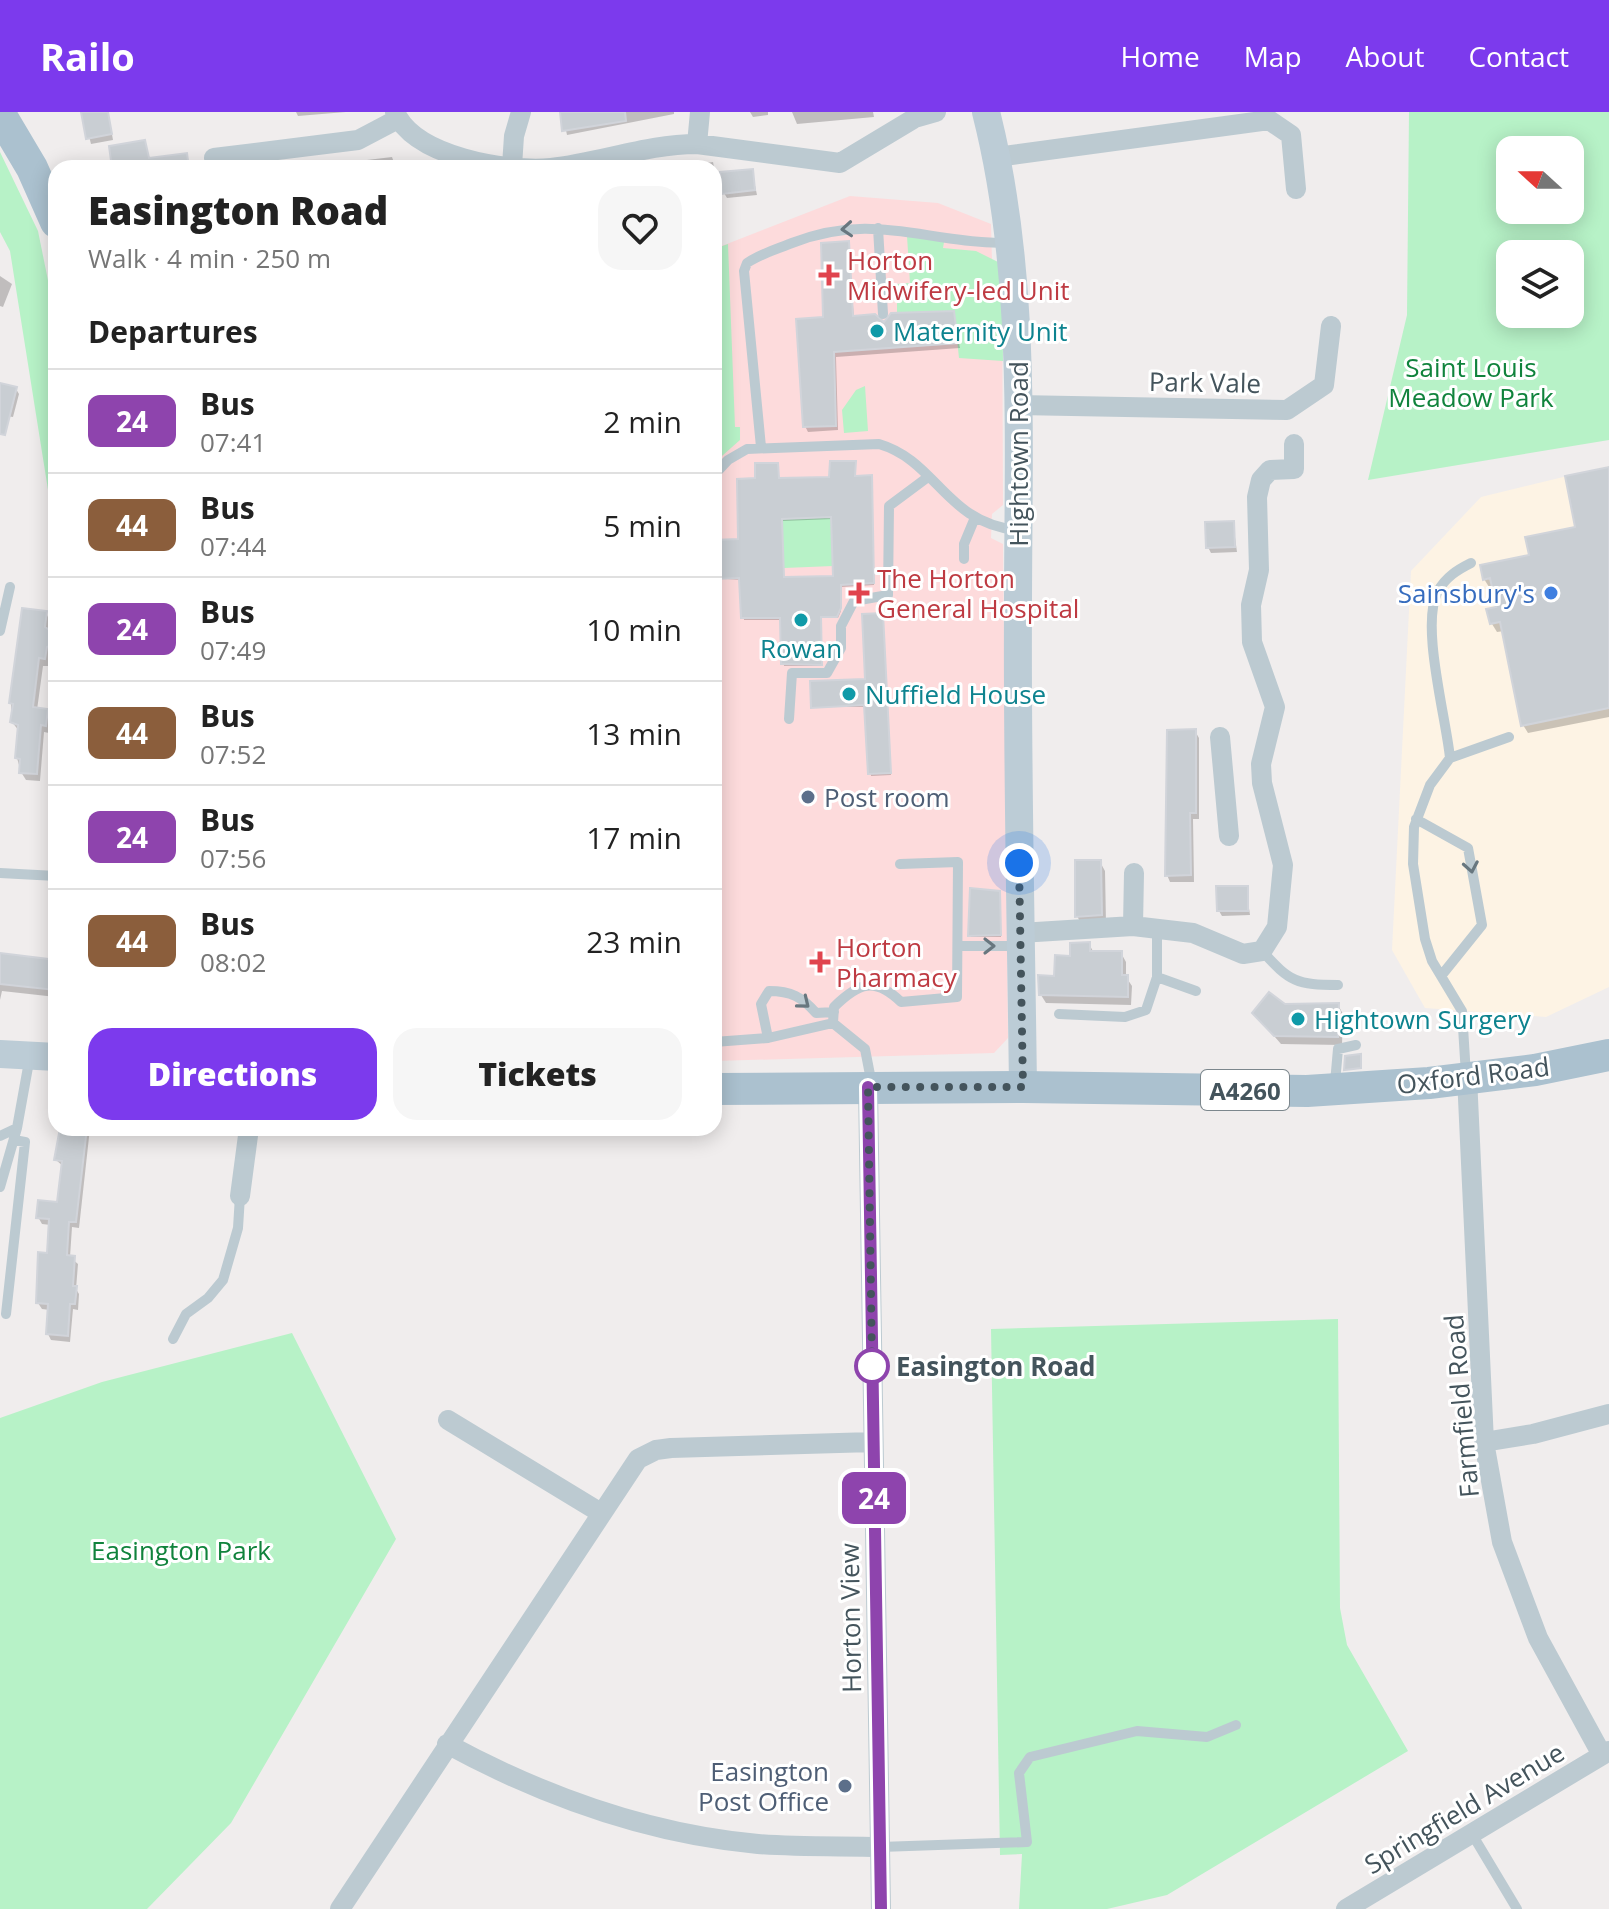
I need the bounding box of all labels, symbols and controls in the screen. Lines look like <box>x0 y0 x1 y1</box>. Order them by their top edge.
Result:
text: Railo <box>40 30 135 82</box>
text: Home <box>1121 37 1200 75</box>
text: Map <box>1244 37 1302 75</box>
text: About <box>1346 37 1424 75</box>
text: Contact <box>1468 37 1569 75</box>
north arrow <box>1496 136 1584 224</box>
map controls <box>1496 136 1584 328</box>
text: Easington Road <box>88 184 388 236</box>
button: heart <box>598 186 682 270</box>
one-way arrow <box>840 220 853 237</box>
text: Walk · 4 min · 250 m <box>88 240 331 276</box>
button: layers <box>1496 240 1584 328</box>
place label: Horton Midwifery-led Unit <box>847 242 1070 308</box>
marker: Horton Midwifery-led Unit <box>818 264 840 286</box>
text: Departures <box>88 311 258 352</box>
place label: Maternity Unit <box>893 313 1068 349</box>
marker: Maternity Unit <box>868 322 886 340</box>
park label: Saint Louis Meadow Park <box>1388 349 1554 415</box>
street label: Hightown Road <box>1000 361 1036 547</box>
street label: Park Vale <box>1149 363 1261 401</box>
text: Bus <box>200 383 255 424</box>
text: 2 min <box>603 401 682 442</box>
text: 24 <box>116 402 148 440</box>
text: 07:41 <box>200 424 266 460</box>
text: Bus <box>200 487 255 528</box>
text: 5 min <box>603 505 682 546</box>
text: 44 <box>116 506 148 544</box>
text: 07:44 <box>200 528 266 564</box>
place label: The Horton General Hospital <box>877 560 1079 626</box>
place label: Sainsbury's <box>1398 575 1535 611</box>
marker: The Horton General Hospital <box>848 582 870 604</box>
marker: Sainsbury's <box>1542 584 1560 602</box>
text: Bus <box>200 591 255 632</box>
text: 10 min <box>586 609 682 650</box>
text: 24 <box>116 610 148 648</box>
marker: Rowan <box>792 611 810 629</box>
place label: Rowan <box>760 630 842 666</box>
text: 07:49 <box>200 632 266 668</box>
place label: Nuffield House <box>865 676 1046 712</box>
marker: Nuffield House <box>840 685 858 703</box>
text: Bus <box>200 695 255 736</box>
text: 13 min <box>586 713 682 754</box>
text: 44 <box>116 714 148 752</box>
text: 07:52 <box>200 736 266 772</box>
place label: Post room <box>824 779 950 815</box>
marker: Post room <box>799 788 817 806</box>
text: Bus <box>200 799 255 840</box>
text: 17 min <box>586 817 682 858</box>
text: 24 <box>116 818 148 856</box>
text: 07:56 <box>200 840 266 876</box>
your location <box>999 843 1039 883</box>
one-way arrow <box>1462 860 1479 874</box>
text: Bus <box>200 903 255 944</box>
text: 23 min <box>586 921 682 962</box>
text: 44 <box>116 922 148 960</box>
place label: Horton Pharmacy <box>836 929 958 995</box>
one-way arrow <box>983 937 996 955</box>
text: 08:02 <box>200 944 266 980</box>
marker: Horton Pharmacy <box>811 953 829 971</box>
one-way arrow <box>795 993 810 1007</box>
place label: Hightown Surgery <box>1314 1001 1532 1037</box>
marker: Hightown Surgery <box>1289 1010 1307 1028</box>
button: Directions <box>88 1028 377 1120</box>
button: Tickets <box>393 1028 682 1120</box>
street label: Oxford Road <box>1395 1048 1551 1102</box>
road number: A4260 <box>1201 1070 1289 1110</box>
street label: Farmfield Road <box>1435 1313 1487 1499</box>
place label: Easington Road <box>896 1348 1096 1384</box>
marker: Easington Road <box>855 1349 889 1383</box>
line badge: 24 <box>838 1472 910 1524</box>
text: 24 <box>858 1479 890 1517</box>
park label: Easington Park <box>91 1532 271 1568</box>
street label: Horton View <box>831 1543 869 1693</box>
street label: Springfield Avenue <box>1357 1734 1571 1882</box>
place label: Easington Post Office <box>698 1753 829 1819</box>
marker: Easington Post Office <box>836 1777 854 1795</box>

